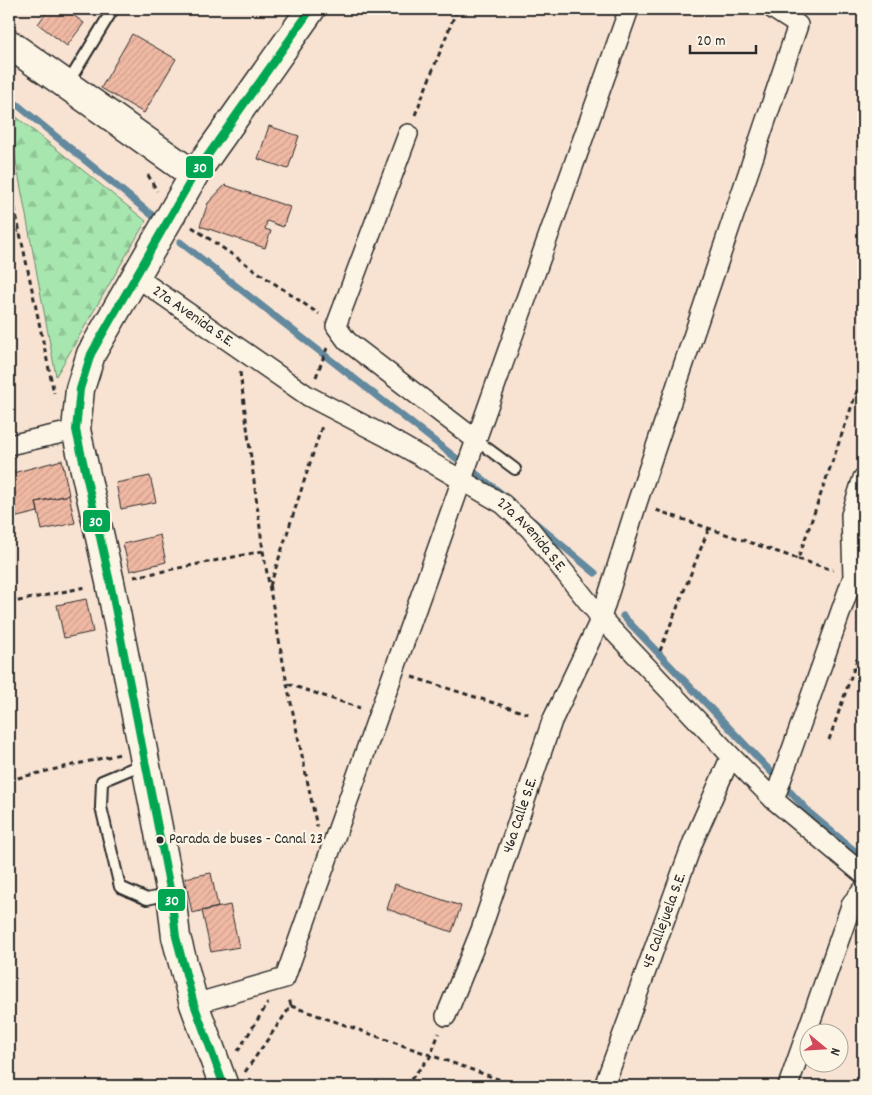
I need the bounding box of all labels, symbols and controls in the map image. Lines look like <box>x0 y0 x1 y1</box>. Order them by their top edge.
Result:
scale bar <box>690 22 756 54</box>
text: 20 m <box>697 31 725 53</box>
line badge: 30 <box>185 155 214 179</box>
text: 30 <box>193 159 207 179</box>
street label: 27a Avenida S.E. <box>148 280 239 353</box>
street label: 27a Avenida S.E. <box>493 491 572 578</box>
line badge: 30 <box>82 509 111 533</box>
text: 30 <box>89 513 103 533</box>
street label: 46a Calle S.E. <box>496 774 544 856</box>
place label: Parada de buses - Canal 23 <box>169 829 323 851</box>
marker: Parada de buses - Canal 23 <box>155 835 165 845</box>
street label: 45 Callejuela S.E. <box>636 869 692 972</box>
line badge: 30 <box>157 888 186 912</box>
text: 30 <box>165 892 179 912</box>
north arrow <box>800 1022 850 1072</box>
text: N <box>824 1045 845 1058</box>

